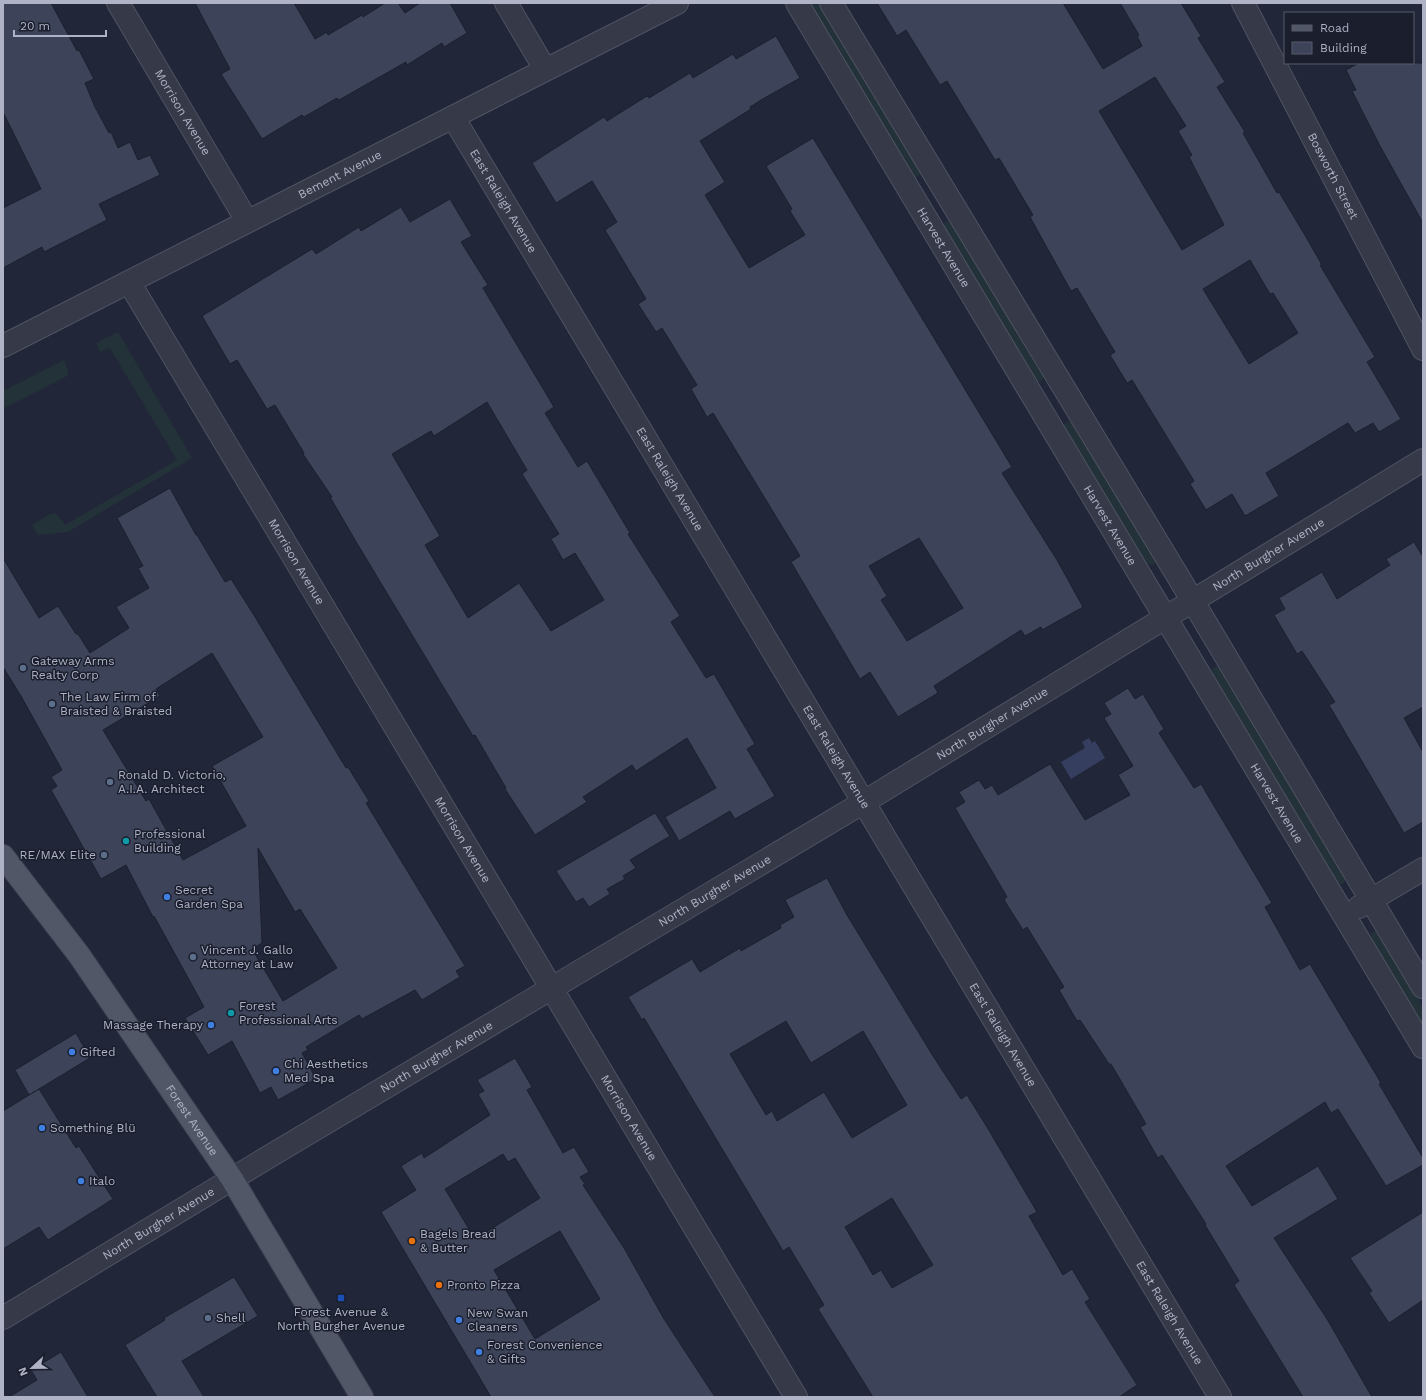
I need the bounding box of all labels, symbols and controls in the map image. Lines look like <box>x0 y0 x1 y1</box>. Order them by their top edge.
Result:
scale bar <box>14 12 106 38</box>
legend <box>1284 12 1414 64</box>
text: 20 m <box>20 19 50 33</box>
text: Road <box>1320 21 1349 35</box>
text: Building <box>1320 41 1367 55</box>
street label: Morrison Avenue <box>152 67 214 158</box>
street label: Bosworth Street <box>1305 130 1361 222</box>
street label: East Raleigh Avenue <box>467 147 540 256</box>
street label: Bement Avenue <box>296 148 384 202</box>
street label: Harvest Avenue <box>914 205 973 290</box>
street label: East Raleigh Avenue <box>633 425 706 533</box>
street label: Harvest Avenue <box>1081 483 1140 568</box>
street label: North Burgher Avenue <box>1210 515 1327 594</box>
street label: Morrison Avenue <box>265 516 327 607</box>
place label: Gateway Arms Realty Corp <box>31 654 114 682</box>
marker: Gateway Arms Realty Corp <box>18 663 28 673</box>
street label: North Burgher Avenue <box>934 684 1051 763</box>
place label: The Law Firm of Braisted & Braisted <box>60 690 172 718</box>
marker: The Law Firm of Braisted & Braisted <box>47 699 57 709</box>
street label: East Raleigh Avenue <box>800 703 873 811</box>
street label: Harvest Avenue <box>1247 761 1306 846</box>
place label: Ronald D. Victorio, A.I.A. Architect <box>118 768 226 796</box>
marker: Ronald D. Victorio, A.I.A. Architect <box>105 777 115 787</box>
street label: Morrison Avenue <box>432 794 494 885</box>
place label: Professional Building <box>134 827 206 855</box>
marker: Professional Building <box>121 836 131 846</box>
place label: RE/MAX Elite <box>20 848 96 862</box>
marker: RE/MAX Elite <box>99 850 109 860</box>
street label: North Burgher Avenue <box>656 852 774 930</box>
place label: Secret Garden Spa <box>175 883 243 911</box>
marker: Secret Garden Spa <box>162 892 172 902</box>
place label: Vincent J. Gallo Attorney at Law <box>201 943 293 971</box>
marker: Vincent J. Gallo Attorney at Law <box>188 952 198 962</box>
street label: East Raleigh Avenue <box>967 980 1039 1089</box>
place label: Forest Professional Arts <box>239 999 338 1027</box>
marker: Forest Professional Arts <box>226 1008 236 1018</box>
place label: Massage Therapy <box>103 1018 204 1032</box>
street label: North Burgher Avenue <box>378 1018 495 1096</box>
marker: Massage Therapy <box>206 1020 216 1030</box>
place label: Gifted <box>80 1045 115 1059</box>
marker: Gifted <box>67 1047 77 1057</box>
place label: Chi Aesthetics Med Spa <box>284 1057 368 1085</box>
marker: Chi Aesthetics Med Spa <box>271 1066 281 1076</box>
street label: Morrison Avenue <box>598 1072 660 1163</box>
street label: Forest Avenue <box>163 1082 221 1159</box>
place label: Something Blü <box>50 1121 136 1135</box>
marker: Something Blü <box>37 1123 47 1133</box>
place label: Italo <box>89 1174 115 1188</box>
marker: Italo <box>76 1176 86 1186</box>
street label: North Burgher Avenue <box>100 1184 217 1263</box>
place label: Bagels Bread & Butter <box>420 1227 496 1255</box>
marker: Bagels Bread & Butter <box>407 1236 417 1246</box>
street label: East Raleigh Avenue <box>1133 1258 1206 1367</box>
place label: Pronto Pizza <box>447 1278 520 1292</box>
marker: Pronto Pizza <box>434 1280 444 1290</box>
marker: Forest Avenue & North Burgher Avenue <box>336 1293 346 1303</box>
place label: Forest Avenue & North Burgher Avenue <box>277 1305 405 1333</box>
place label: New Swan Cleaners <box>467 1306 528 1334</box>
place label: Shell <box>216 1311 246 1325</box>
marker: Shell <box>203 1313 213 1323</box>
marker: New Swan Cleaners <box>454 1315 464 1325</box>
place label: Forest Convenience & Gifts <box>487 1338 602 1366</box>
marker: Forest Convenience & Gifts <box>474 1347 484 1357</box>
north arrow <box>12 1348 52 1388</box>
text: N <box>16 1365 31 1378</box>

